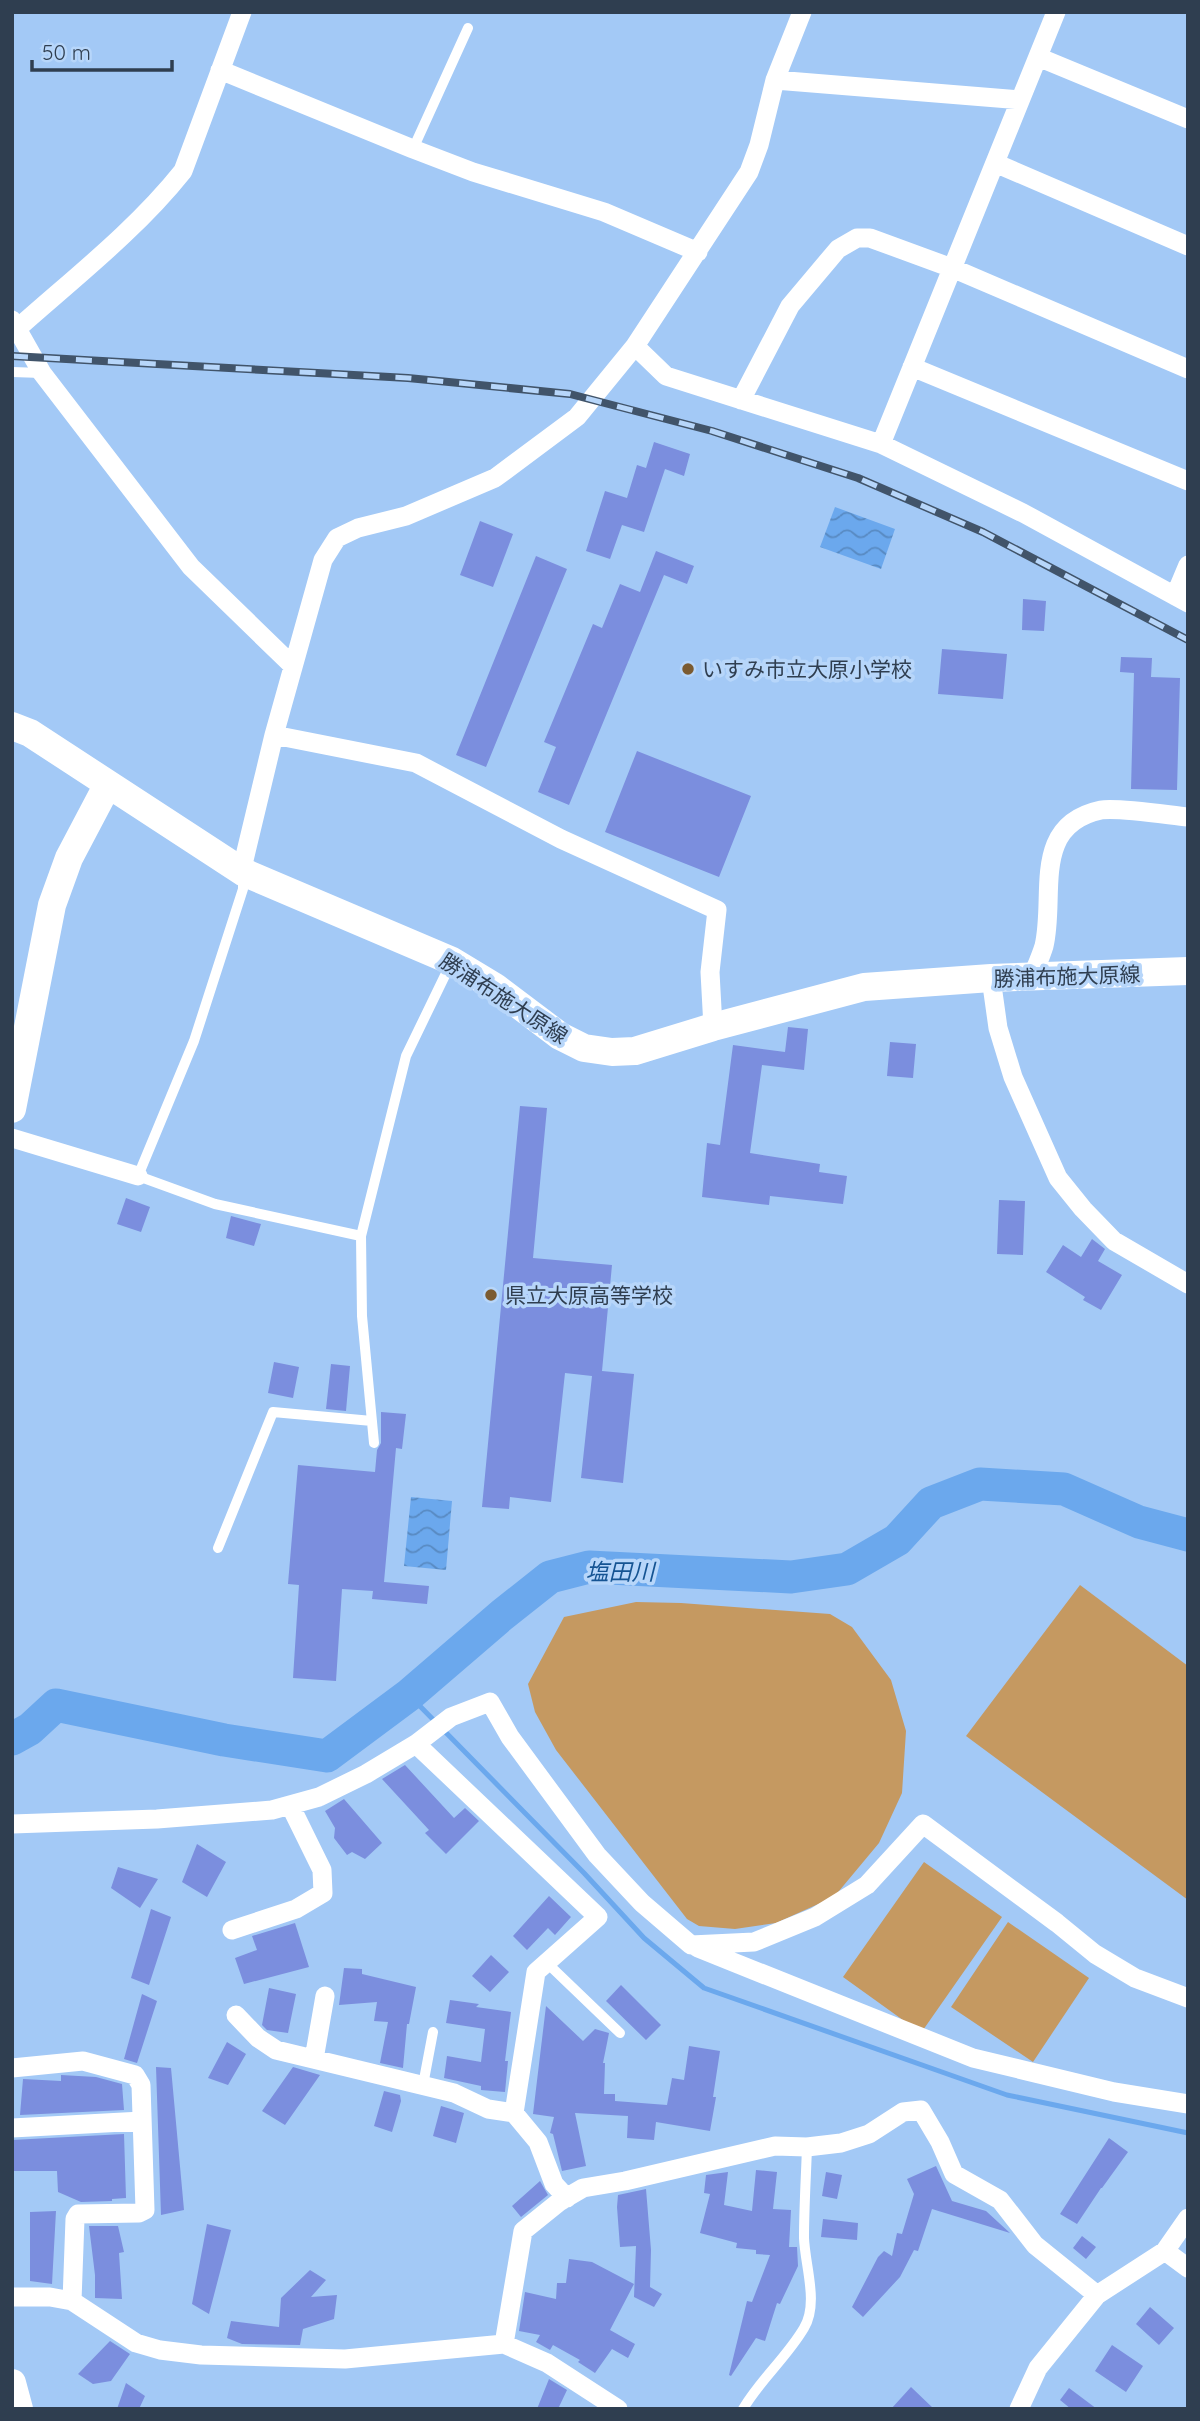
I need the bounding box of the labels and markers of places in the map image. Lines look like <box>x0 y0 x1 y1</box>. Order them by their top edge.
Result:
place label: いすみ市立大原小学校 <box>702 656 912 682</box>
marker: いすみ市立大原小学校 <box>680 661 696 677</box>
place label: 県立大原高等学校 <box>505 1282 673 1308</box>
marker: 県立大原高等学校 <box>483 1287 499 1303</box>

